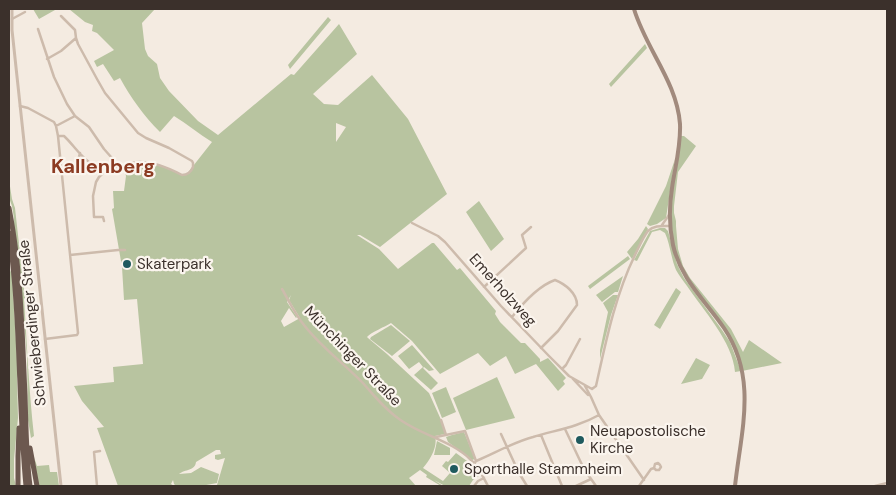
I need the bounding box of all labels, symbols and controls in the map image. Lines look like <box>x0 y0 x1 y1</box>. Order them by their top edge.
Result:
district label: Kallenberg <box>51 153 155 179</box>
street label: Schwieberdinger Straße <box>13 239 51 407</box>
street label: Emerholzweg <box>465 249 541 331</box>
place label: Skaterpark <box>137 254 212 274</box>
marker: Skaterpark <box>121 258 133 270</box>
street label: Münchinger Straße <box>300 302 406 410</box>
place label: Neuapostolische Kirche <box>590 421 706 458</box>
marker: Neuapostolische Kirche <box>574 434 586 446</box>
place label: Sporthalle Stammheim <box>464 459 622 479</box>
marker: Sporthalle Stammheim <box>448 463 460 475</box>

